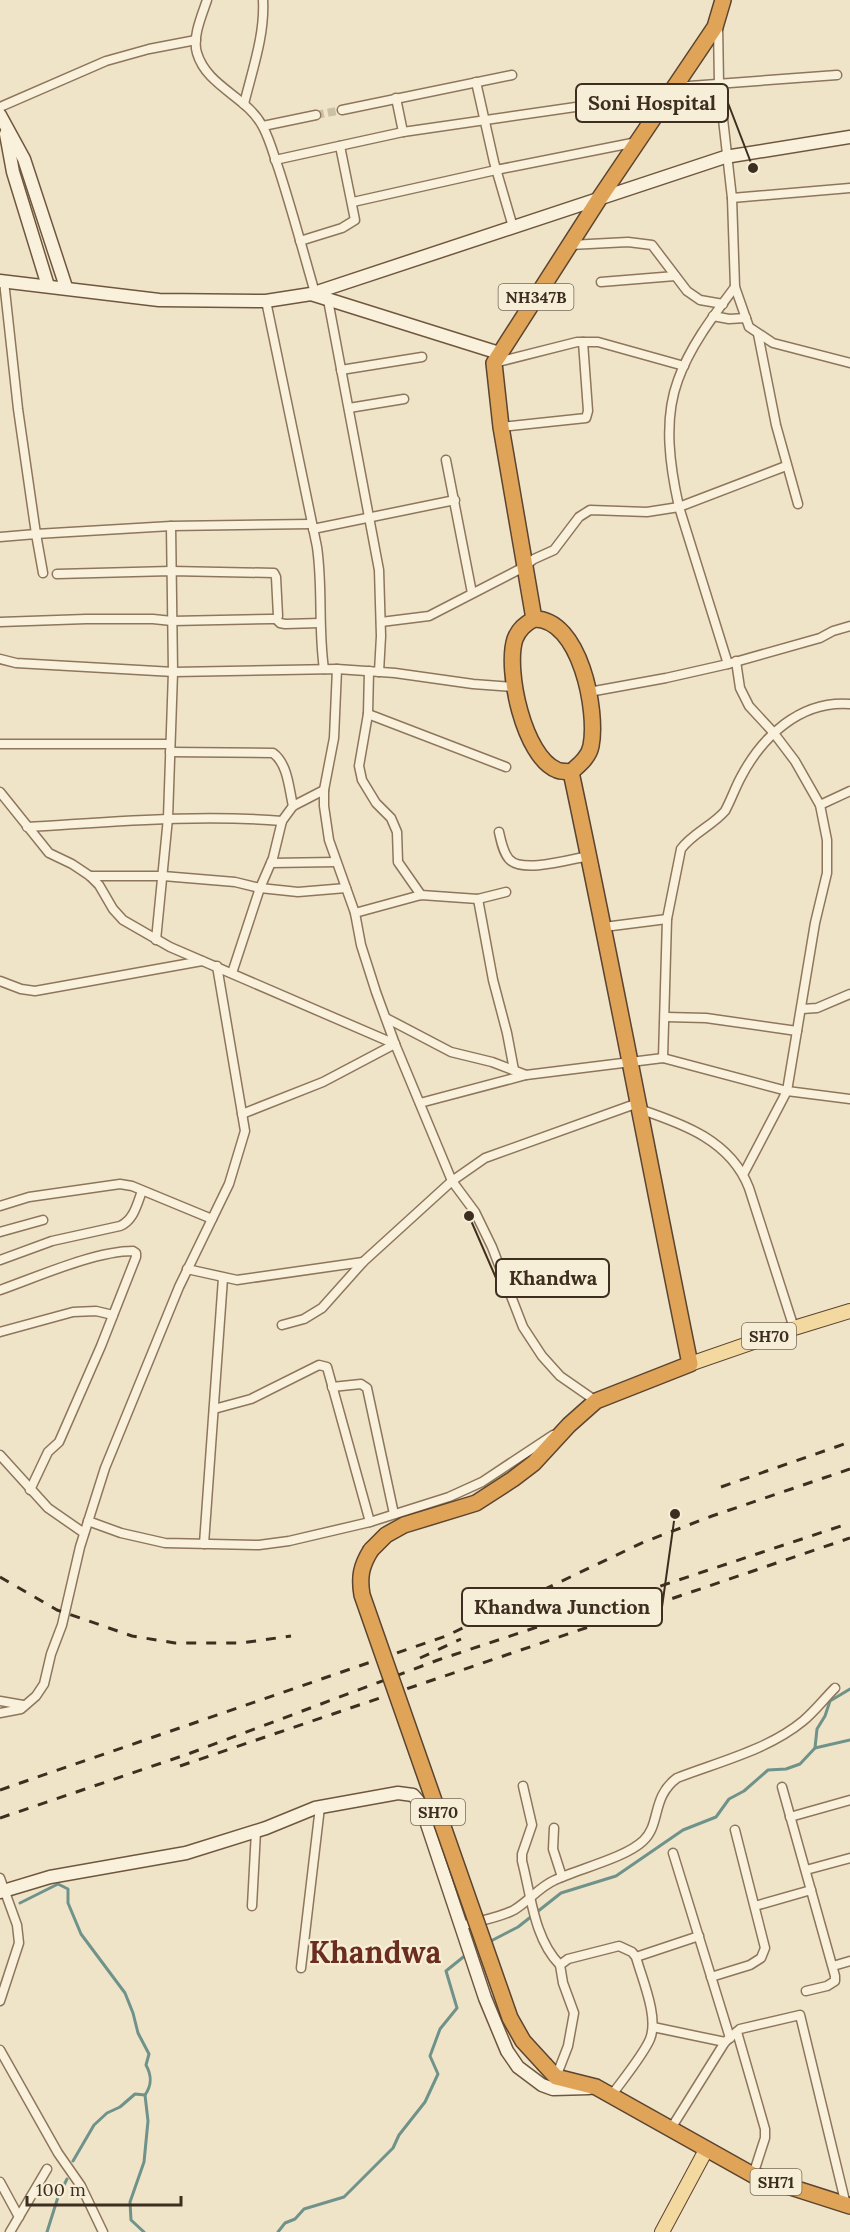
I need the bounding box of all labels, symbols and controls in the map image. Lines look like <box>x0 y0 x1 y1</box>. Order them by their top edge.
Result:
callout: Soni Hospital <box>576 84 728 122</box>
text: Soni Hospital <box>588 90 716 115</box>
road number: NH347B <box>498 284 574 310</box>
callout: Khandwa <box>496 1259 609 1297</box>
text: Khandwa <box>509 1265 598 1290</box>
road number: SH70 <box>742 1323 796 1349</box>
callout: Khandwa Junction <box>462 1588 662 1626</box>
text: Khandwa Junction <box>474 1594 650 1619</box>
road number: SH70 <box>411 1799 465 1825</box>
district label: Khandwa <box>309 1933 441 1971</box>
scale bar <box>27 2169 182 2207</box>
road number: SH71 <box>750 2169 802 2195</box>
text: 100 m <box>36 2178 86 2201</box>

